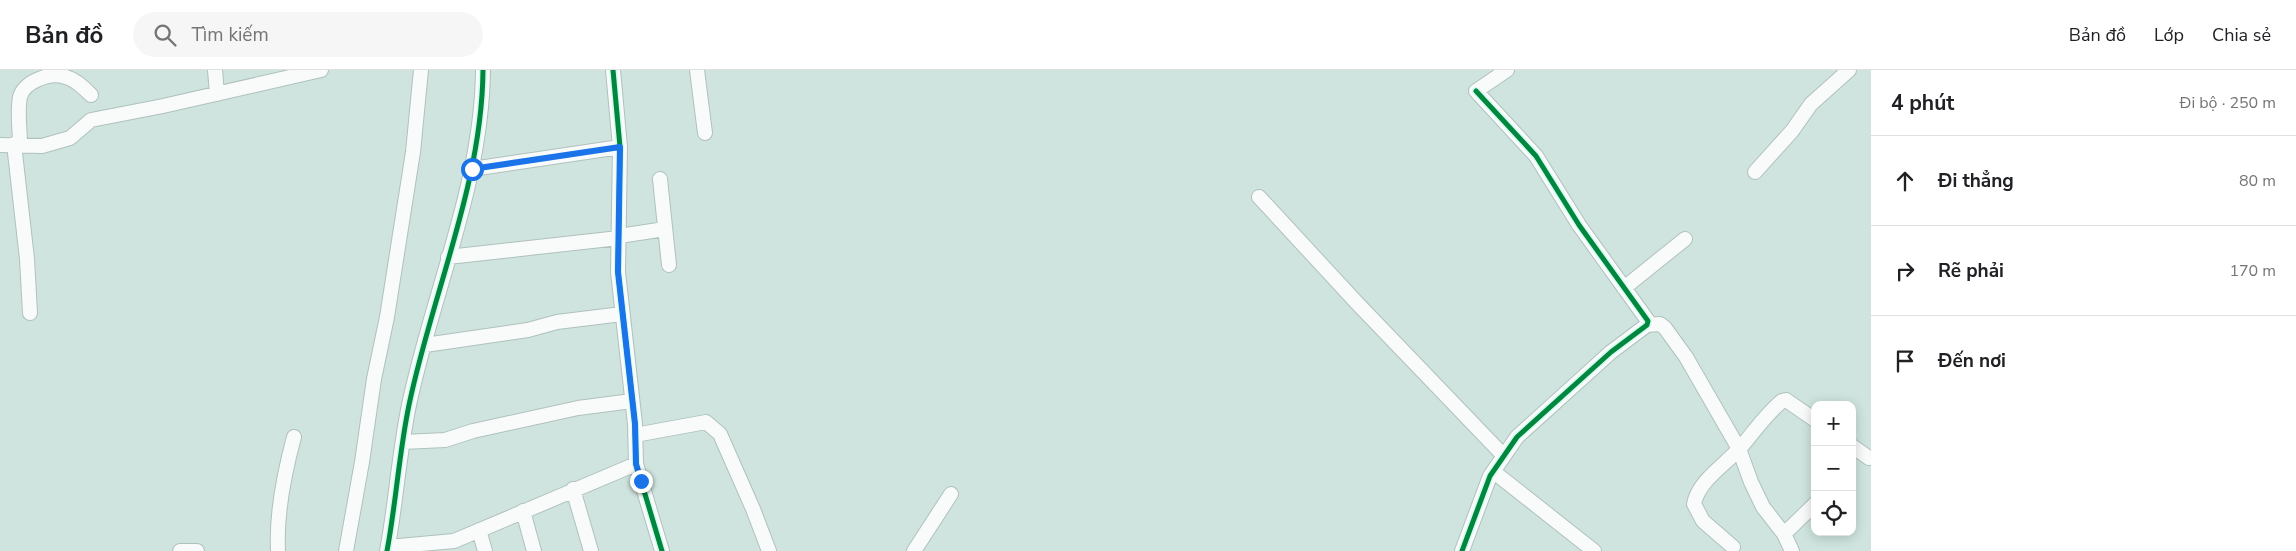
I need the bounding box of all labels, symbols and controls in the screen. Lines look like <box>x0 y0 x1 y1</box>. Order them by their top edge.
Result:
search box <box>133 12 483 57</box>
text: Bản đồ <box>25 19 103 51</box>
icon: search <box>151 21 179 49</box>
text: Tìm kiếm <box>191 22 269 48</box>
text: Bản đồ <box>2069 23 2126 47</box>
text: Lớp <box>2154 23 2184 47</box>
text: Chia sẻ <box>2212 23 2271 47</box>
text: 4 phút <box>1891 89 1954 117</box>
text: Đi bộ · 250 m <box>2180 92 2276 114</box>
route start <box>461 158 484 181</box>
icon: ahead <box>1891 167 1919 195</box>
text: Đi thẳng <box>1938 168 2014 194</box>
text: 80 m <box>2239 170 2276 192</box>
icon: right <box>1891 257 1919 285</box>
text: Rẽ phải <box>1938 258 2004 284</box>
text: 170 m <box>2229 260 2276 282</box>
icon: arrive <box>1891 347 1919 375</box>
text: Đến nơi <box>1938 348 2006 374</box>
map controls <box>1811 401 1856 536</box>
button: + <box>1811 401 1856 446</box>
button: − <box>1811 446 1856 491</box>
route end <box>630 470 653 493</box>
button: locate <box>1811 491 1856 536</box>

